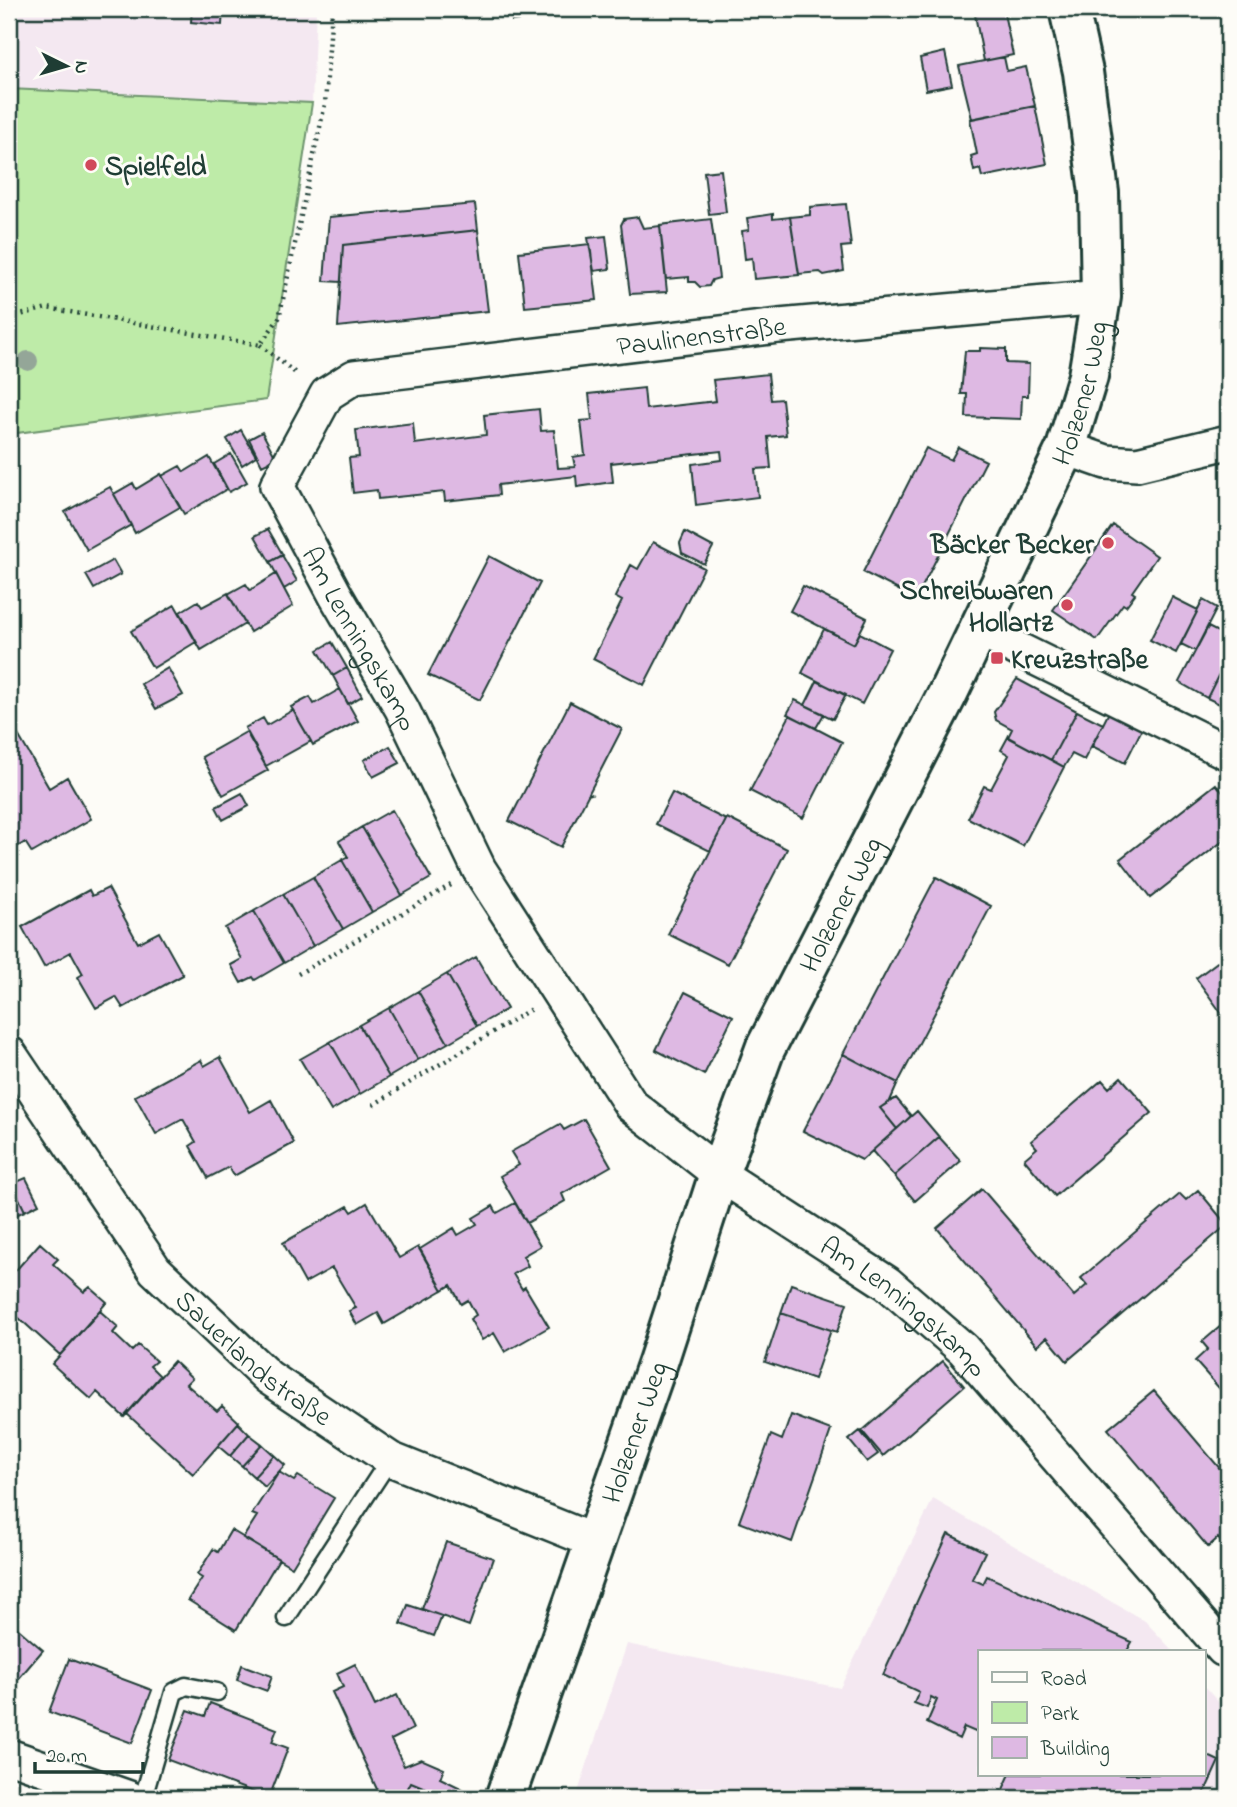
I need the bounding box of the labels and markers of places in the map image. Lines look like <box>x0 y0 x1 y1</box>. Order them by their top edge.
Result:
place label: Spielfeld <box>105 148 207 189</box>
marker: Spielfeld <box>83 157 99 173</box>
place label: Bäcker Becker <box>929 526 1095 567</box>
marker: Bäcker Becker <box>1100 535 1116 551</box>
place label: Schreibwaren Hollartz <box>900 572 1054 645</box>
marker: Schreibwaren Hollartz <box>1059 597 1075 613</box>
place label: Kreuzstraße <box>1011 641 1150 682</box>
marker: Kreuzstraße <box>989 650 1005 666</box>

